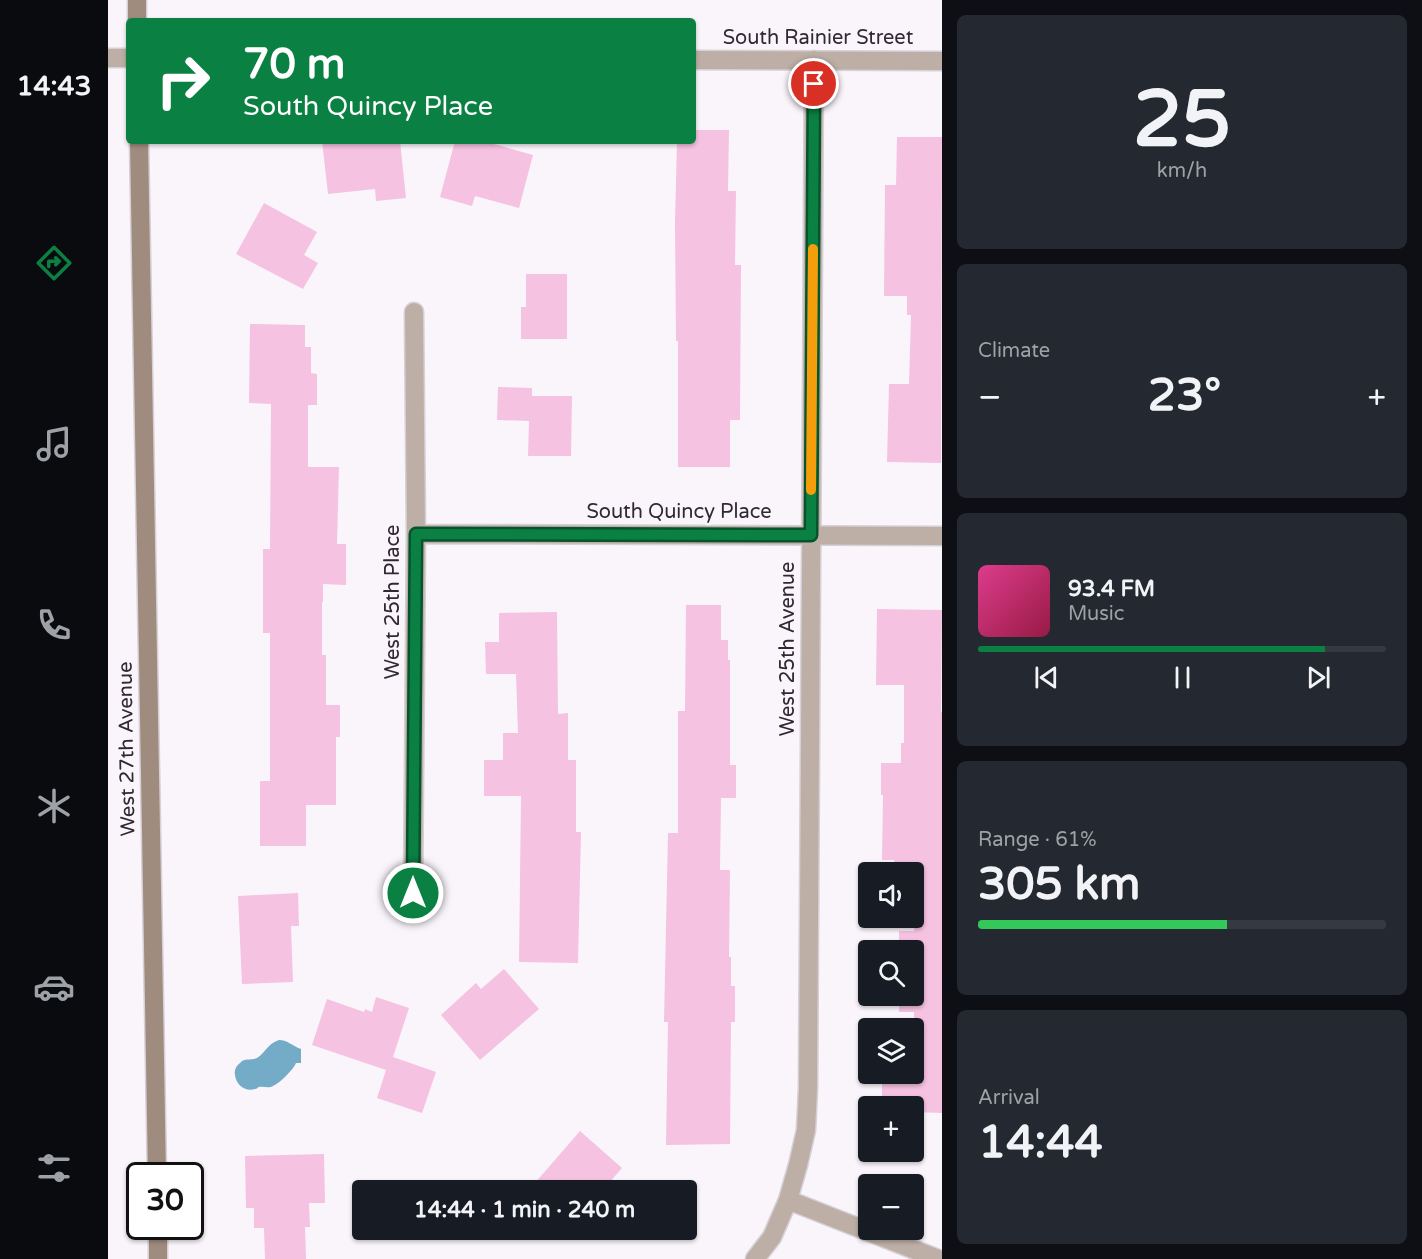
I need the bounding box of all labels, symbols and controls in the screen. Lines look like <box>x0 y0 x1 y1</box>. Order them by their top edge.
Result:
street label: South Rainier Street <box>723 26 914 50</box>
text: 70 m <box>243 39 345 90</box>
icon: right <box>144 42 222 120</box>
pin <box>788 58 839 109</box>
icon: arrive <box>797 67 830 100</box>
text: 14:43 <box>17 70 91 103</box>
text: 25 <box>1133 73 1231 167</box>
text: South Quincy Place <box>243 90 493 123</box>
text: km/h <box>1157 159 1207 183</box>
icon: directions <box>33 242 75 284</box>
text: Climate <box>978 339 1050 363</box>
text: 23° <box>1148 369 1221 423</box>
text: − <box>978 378 1002 417</box>
text: + <box>1367 378 1386 417</box>
icon: music <box>33 423 75 465</box>
street label: South Quincy Place <box>586 500 772 524</box>
street label: West 25th Place <box>381 525 405 679</box>
street label: West 25th Avenue <box>776 562 800 736</box>
text: 93.4 FM <box>1068 576 1155 602</box>
text: Music <box>1068 602 1124 626</box>
icon: phone <box>33 604 75 646</box>
street label: West 27th Avenue <box>113 661 141 837</box>
icon: previous <box>1030 661 1063 694</box>
icon: pause <box>1166 661 1199 694</box>
icon: next <box>1302 661 1335 694</box>
icon: climate <box>33 785 75 827</box>
text: Range · 61% <box>978 828 1097 852</box>
text: 305 km <box>978 858 1140 912</box>
position arrow <box>381 861 445 925</box>
map controls <box>858 862 924 1240</box>
button: sound <box>858 862 924 928</box>
button: search <box>858 940 924 1006</box>
icon: car <box>33 966 75 1008</box>
button: layers <box>858 1018 924 1084</box>
text: Arrival <box>978 1086 1040 1110</box>
button: + <box>858 1096 924 1162</box>
text: 14:44 <box>978 1116 1103 1170</box>
icon: filters <box>33 1147 75 1189</box>
speed limit sign: 30 <box>126 1162 204 1240</box>
button: − <box>858 1174 924 1240</box>
text: 14:44 · 1 min · 240 m <box>414 1197 635 1223</box>

